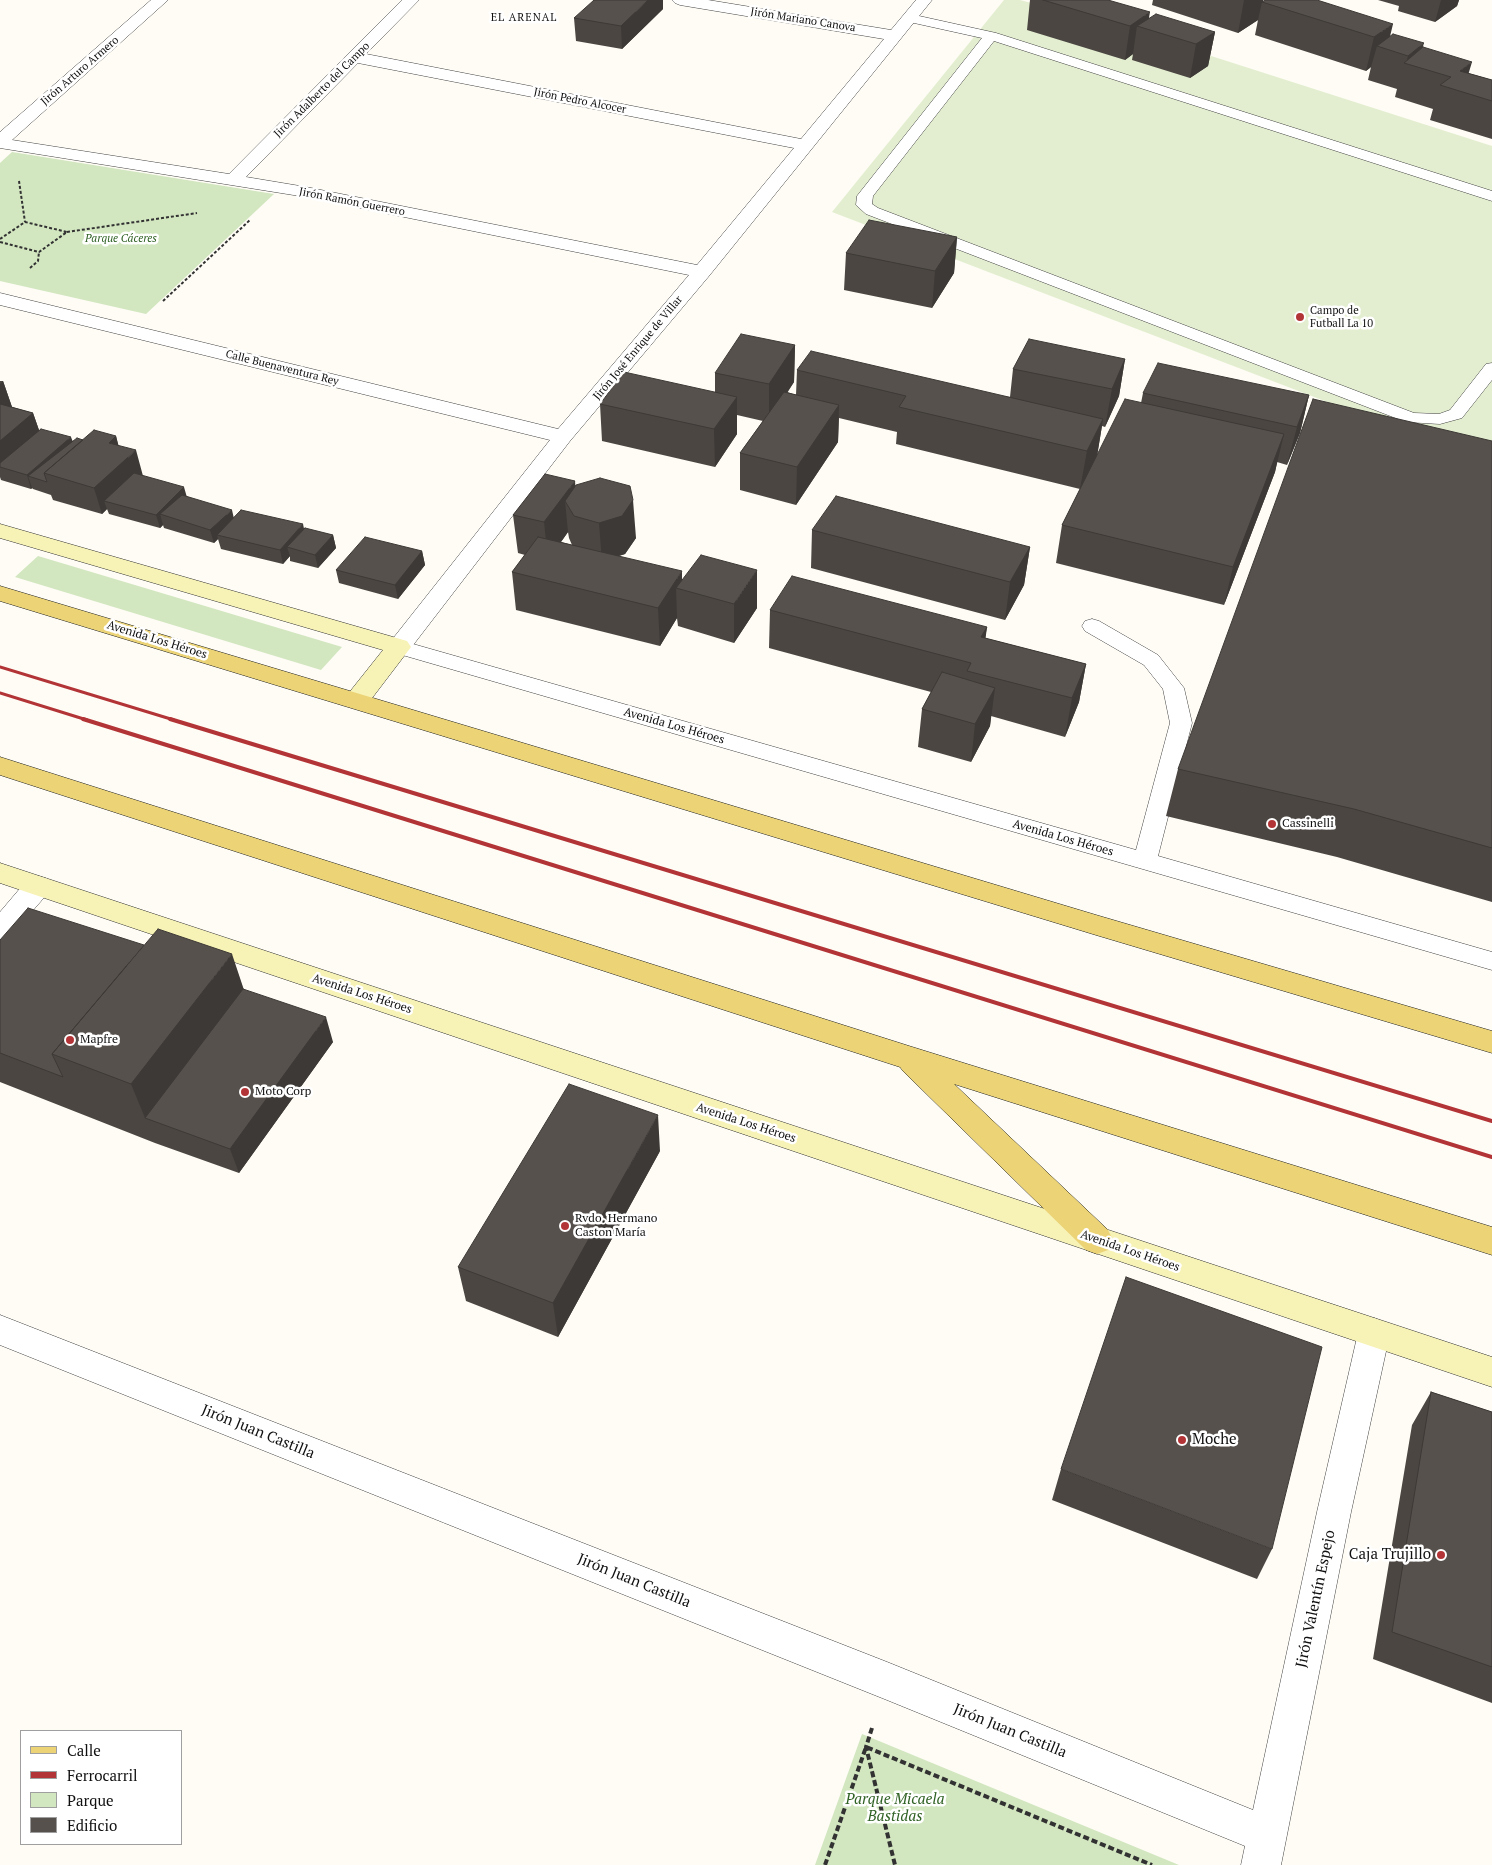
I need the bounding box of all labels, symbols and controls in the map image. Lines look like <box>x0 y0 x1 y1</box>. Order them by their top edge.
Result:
street label: Jirón Mariano Canova <box>750 5 856 35</box>
district label: EL ARENAL <box>490 11 558 25</box>
street label: Jirón Arturo Armero <box>38 34 122 108</box>
street label: Jirón Adalberto del Campo <box>271 39 373 141</box>
street label: Jirón Pedro Alcocer <box>533 86 627 116</box>
street label: Jirón Ramón Guerrero <box>298 185 406 219</box>
park label: Parque Cáceres <box>85 232 157 246</box>
street label: Jirón José Enrique de Villar <box>591 293 685 403</box>
place label: Campo de Futball La 10 <box>1310 304 1373 330</box>
marker: Campo de Futball La 10 <box>1294 311 1306 323</box>
street label: Calle Buenaventura Rey <box>224 348 340 388</box>
street label: Avenida Los Héroes <box>105 618 209 662</box>
street label: Avenida Los Héroes <box>622 705 726 747</box>
street label: Avenida Los Héroes <box>1011 817 1115 859</box>
place label: Cassinelli <box>1282 817 1334 831</box>
marker: Cassinelli <box>1266 818 1278 830</box>
street label: Avenida Los Héroes <box>310 971 414 1017</box>
place label: Mapfre <box>80 1033 118 1047</box>
marker: Mapfre <box>64 1034 76 1046</box>
place label: Moto Corp <box>255 1085 311 1099</box>
marker: Moto Corp <box>239 1086 251 1098</box>
street label: Avenida Los Héroes <box>694 1100 798 1146</box>
place label: Rvdo. Hermano Caston María <box>575 1212 657 1240</box>
marker: Rvdo. Hermano Caston María <box>559 1220 571 1232</box>
street label: Avenida Los Héroes <box>1078 1227 1182 1275</box>
street label: Jirón Juan Castilla <box>199 1401 317 1463</box>
place label: Moche <box>1192 1431 1237 1449</box>
marker: Moche <box>1176 1434 1188 1446</box>
street label: Jirón Valentín Espejo <box>1293 1528 1339 1670</box>
place label: Caja Trujillo <box>1349 1546 1431 1564</box>
marker: Caja Trujillo <box>1435 1549 1447 1561</box>
street label: Jirón Juan Castilla <box>575 1550 693 1612</box>
street label: Jirón Juan Castilla <box>951 1700 1069 1762</box>
legend <box>20 1730 182 1845</box>
text: Calle <box>67 1740 101 1760</box>
text: Ferrocarril <box>67 1765 138 1785</box>
text: Parque <box>67 1790 114 1810</box>
park label: Parque Micaela Bastidas <box>845 1791 945 1826</box>
text: Edificio <box>67 1815 117 1835</box>

